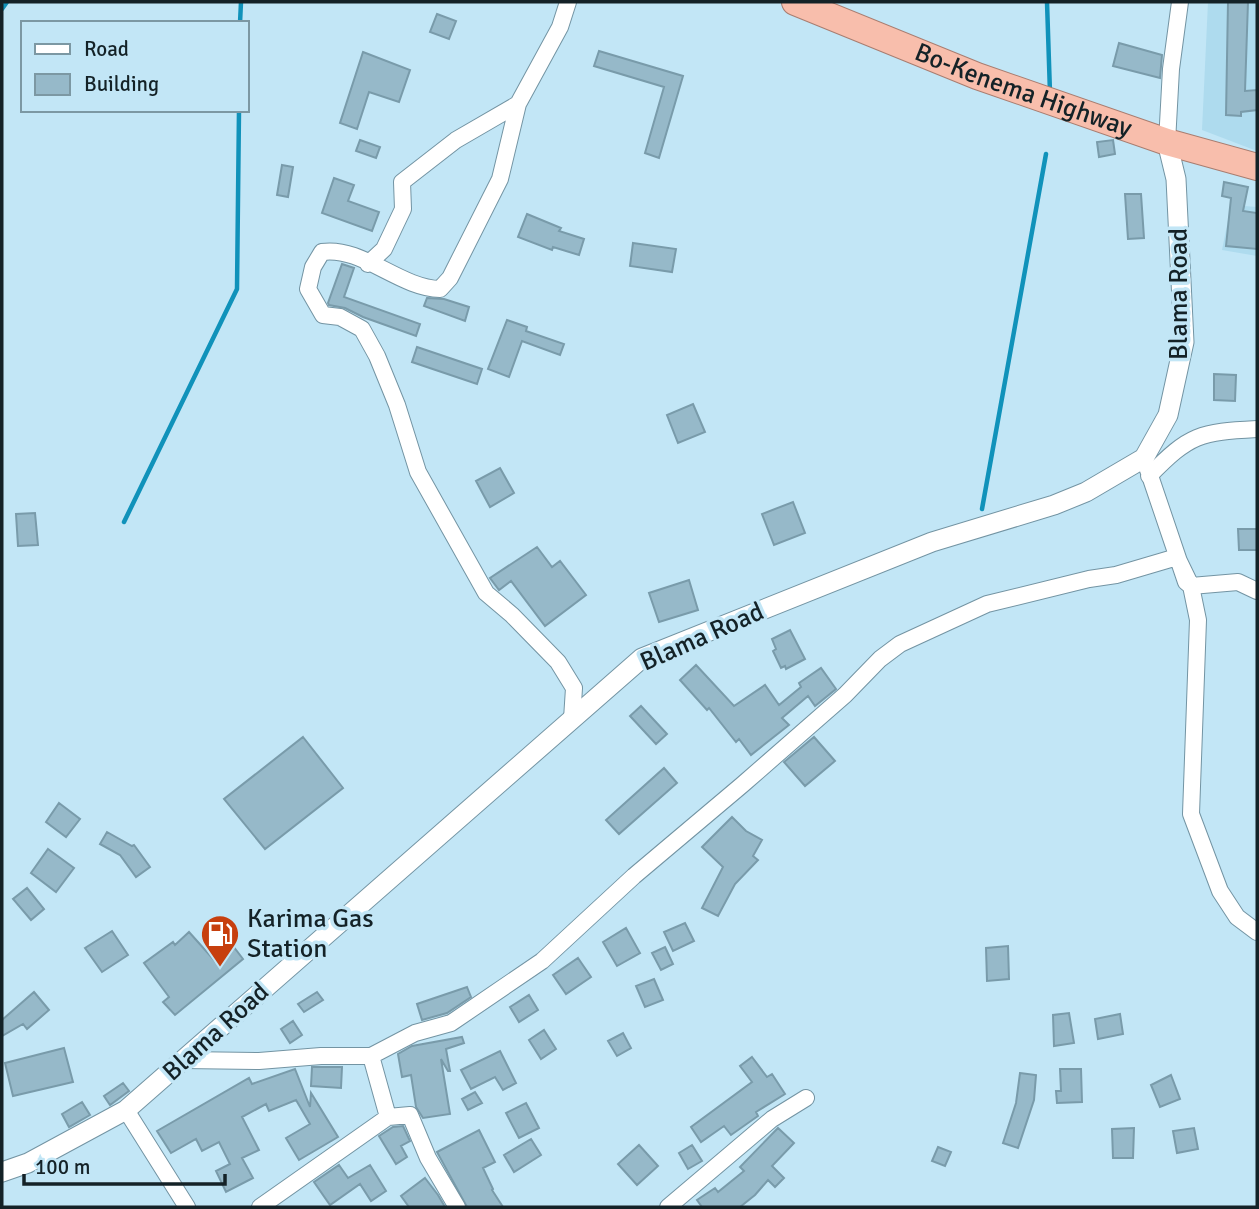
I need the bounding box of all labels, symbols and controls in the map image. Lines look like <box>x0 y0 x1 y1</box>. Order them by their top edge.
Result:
legend <box>21 21 248 112</box>
text: Road <box>84 36 129 62</box>
street label: Bo-Kenema Highway <box>910 36 1136 145</box>
text: Building <box>84 71 159 97</box>
street label: Blama Road <box>1163 228 1195 360</box>
street label: Blama Road <box>635 596 769 678</box>
place label: Karima Gas Station <box>247 903 374 965</box>
fuel station icon: Karima Gas Station <box>199 913 241 968</box>
street label: Blama Road <box>156 976 276 1088</box>
scale bar <box>24 1142 226 1186</box>
text: 100 m <box>35 1154 90 1180</box>

